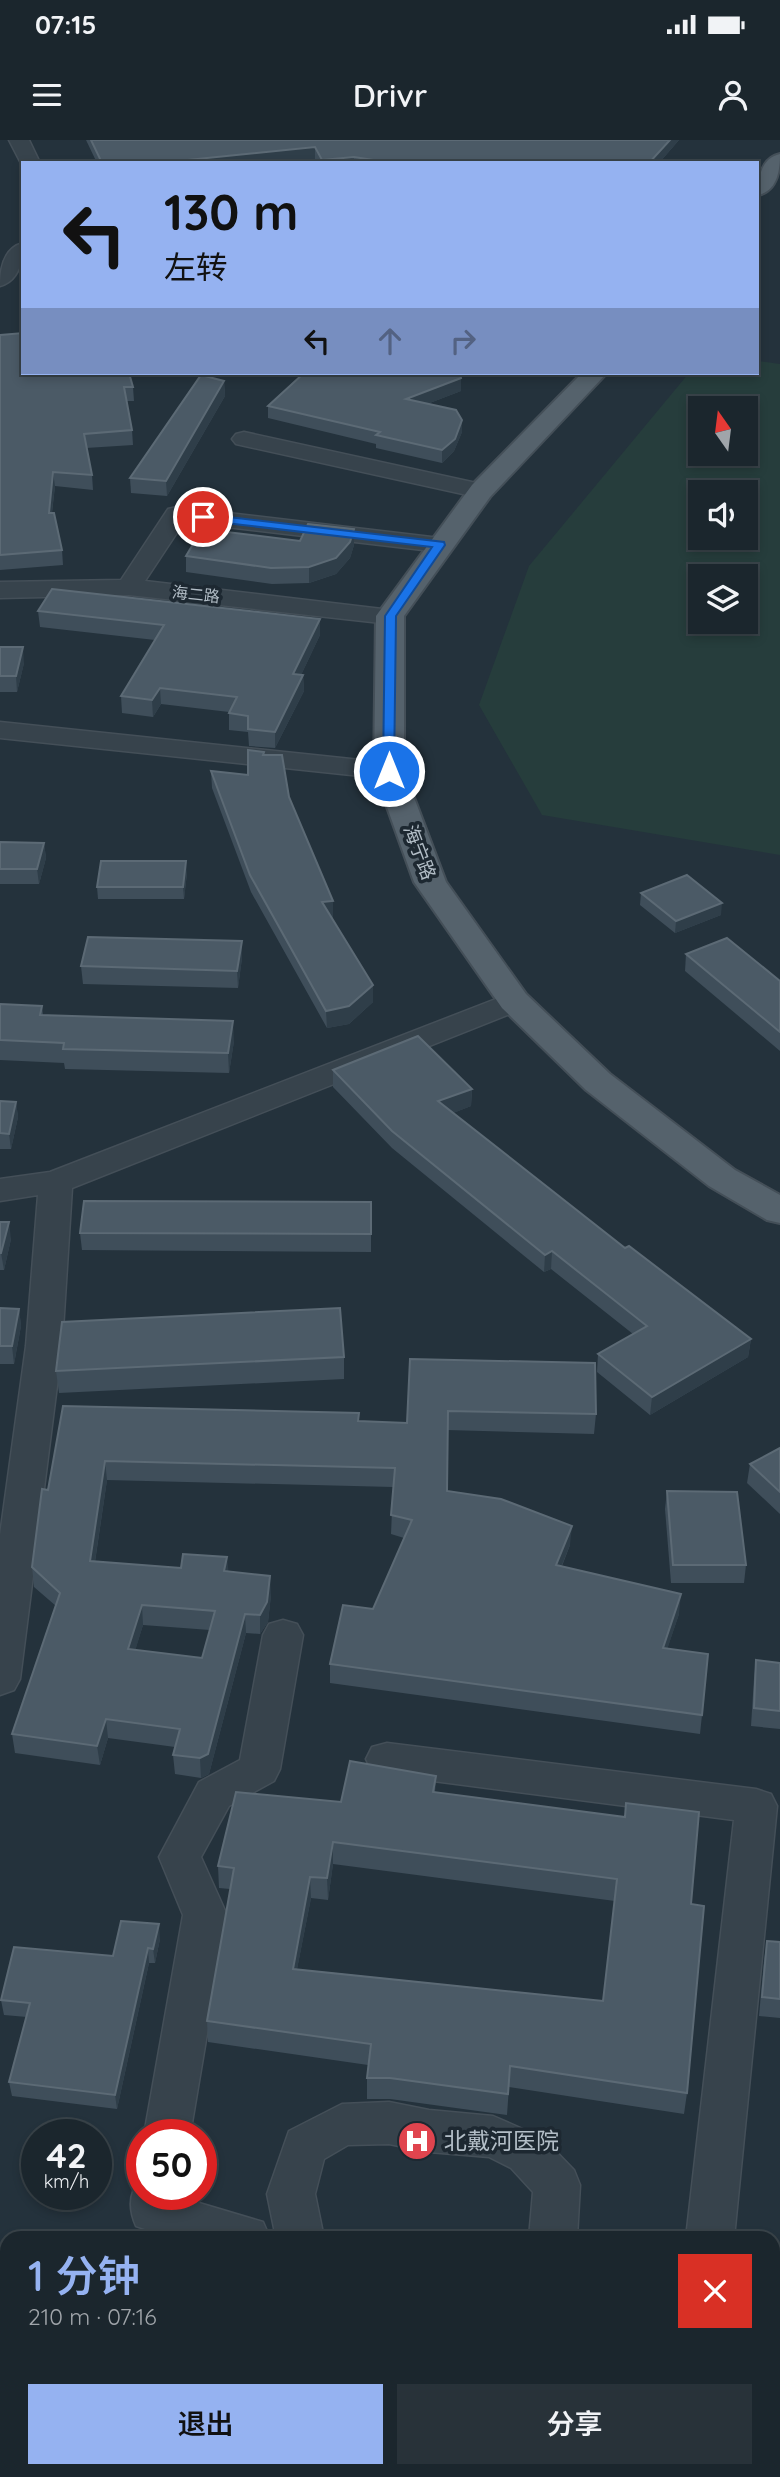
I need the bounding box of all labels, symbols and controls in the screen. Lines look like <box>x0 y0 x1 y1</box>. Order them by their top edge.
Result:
text: 07:15 <box>35 8 96 41</box>
text: Drivr <box>353 75 427 115</box>
icon: menu <box>28 76 66 114</box>
icon: person <box>714 76 752 114</box>
text: 130 m <box>164 181 298 242</box>
icon: left <box>49 189 140 280</box>
text: 左转 <box>164 247 228 287</box>
icon: left <box>298 322 336 360</box>
icon: ahead <box>371 322 409 360</box>
icon: right <box>444 322 482 360</box>
north arrow <box>688 396 758 466</box>
map controls <box>688 396 758 634</box>
button: sound <box>688 480 758 550</box>
pin <box>173 487 233 547</box>
icon: arrive <box>184 498 222 536</box>
button: layers <box>688 564 758 634</box>
street label: 海二路 <box>171 582 221 606</box>
position arrow <box>352 734 426 808</box>
street label: 海宁路 <box>399 821 441 883</box>
speed limit sign: 50 <box>126 2119 217 2210</box>
hospital icon: 北戴河医院 <box>396 2120 438 2162</box>
place label: 北戴河医院 <box>444 2126 559 2155</box>
text: 42 <box>46 2133 87 2177</box>
text: km/h <box>44 2170 89 2193</box>
text: 1 分钟 <box>28 2249 140 2302</box>
button: close <box>678 2254 752 2328</box>
text: 210 m · 07:16 <box>28 2302 157 2331</box>
button: 退出 <box>28 2384 383 2464</box>
button: 分享 <box>397 2384 752 2464</box>

